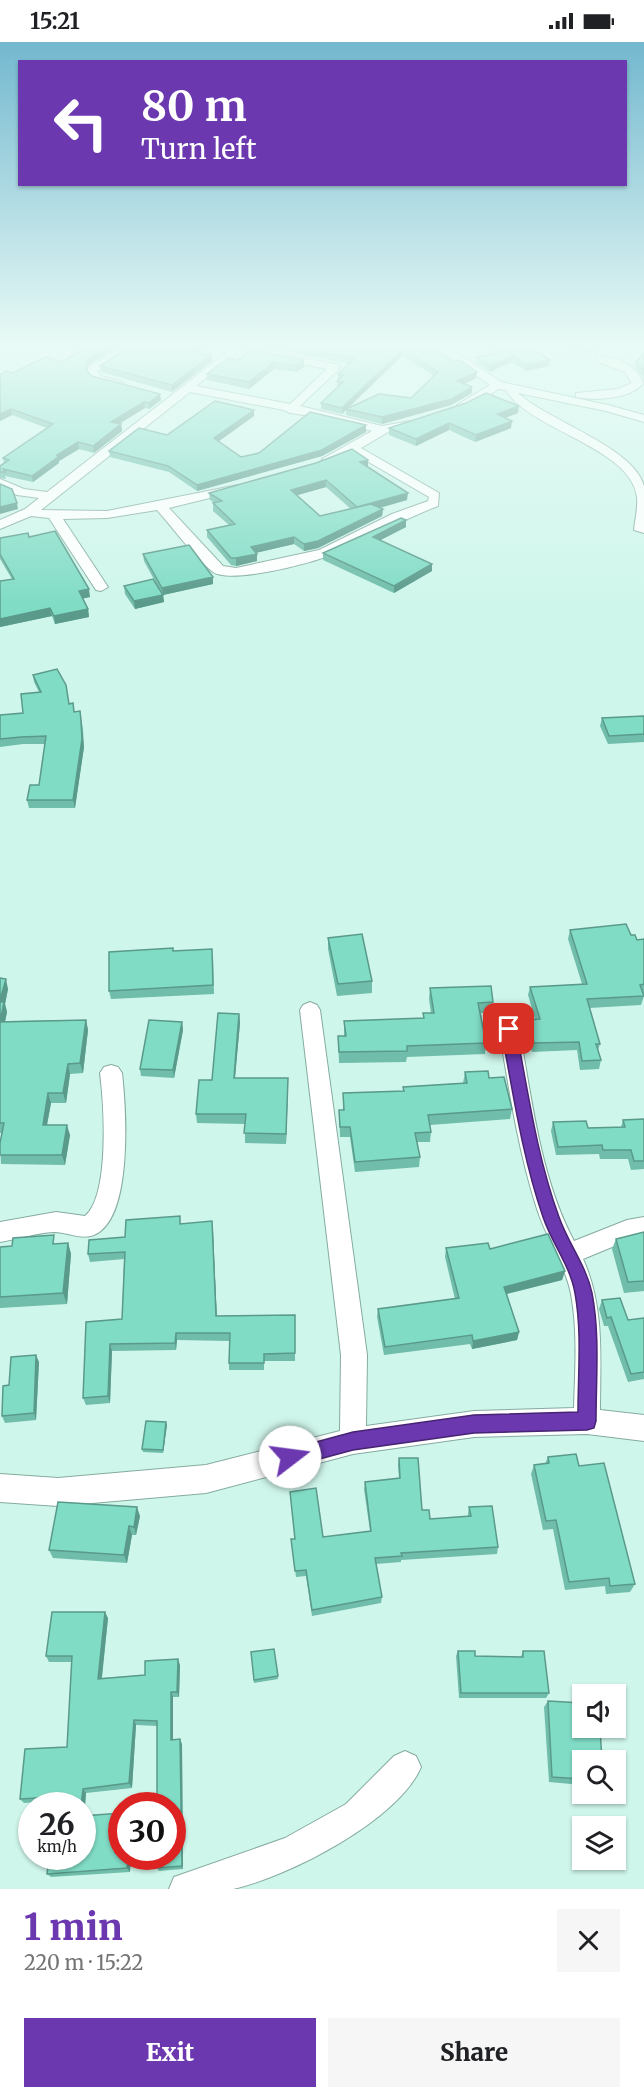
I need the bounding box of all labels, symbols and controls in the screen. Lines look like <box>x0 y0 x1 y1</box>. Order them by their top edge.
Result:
text: 15:21 <box>30 7 80 35</box>
text: 80 m <box>141 80 247 132</box>
icon: left <box>42 84 120 162</box>
text: Turn left <box>141 132 256 166</box>
pin <box>483 1003 534 1054</box>
icon: arrive <box>492 1012 525 1045</box>
position arrow <box>258 1425 322 1489</box>
map controls <box>572 1684 626 1870</box>
button: sound <box>572 1684 626 1738</box>
button: search <box>572 1750 626 1804</box>
speed limit sign: 30 <box>108 1792 186 1870</box>
text: 26 <box>39 1805 75 1843</box>
button: layers <box>572 1816 626 1870</box>
text: km/h <box>37 1837 77 1856</box>
text: 1 min <box>24 1905 123 1950</box>
button: close <box>557 1909 620 1972</box>
text: 220 m · 15:22 <box>24 1950 143 1975</box>
button: Exit <box>24 2018 316 2087</box>
button: Share <box>328 2018 620 2087</box>

